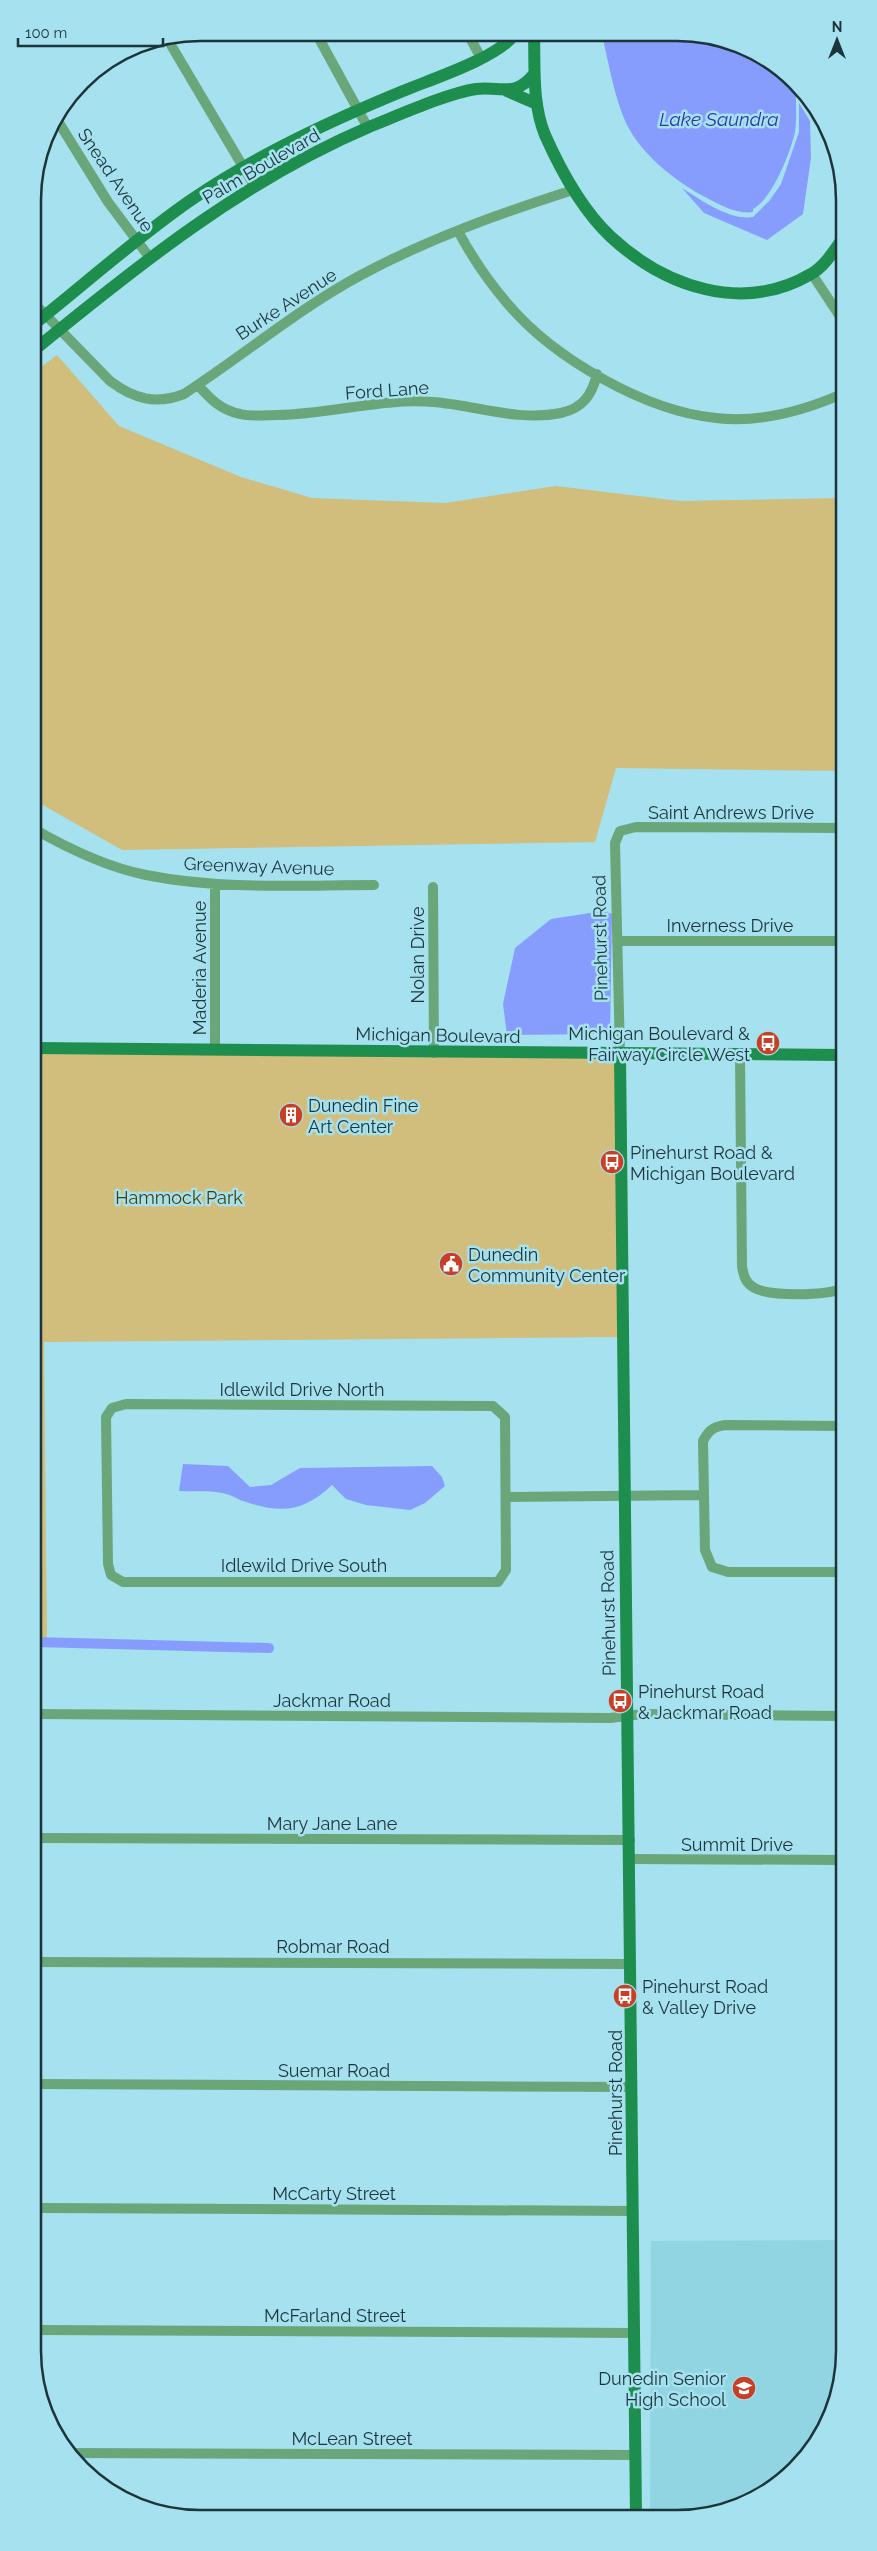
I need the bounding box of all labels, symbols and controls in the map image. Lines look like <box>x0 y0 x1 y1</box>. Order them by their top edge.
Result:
scale bar <box>18 15 162 47</box>
north arrow <box>812 15 862 65</box>
text: N <box>832 19 842 35</box>
text: 100 m <box>25 24 67 42</box>
water label: Lake Saundra <box>659 108 779 130</box>
street label: Snead Avenue <box>74 124 159 236</box>
street label: Palm Boulevard <box>199 124 323 208</box>
street label: Burke Avenue <box>232 263 341 344</box>
street label: Ford Lane <box>344 377 430 403</box>
street label: Saint Andrews Drive <box>648 802 814 823</box>
street label: Greenway Avenue <box>183 853 335 879</box>
street label: Pinehurst Road <box>588 875 612 1001</box>
street label: Maderia Avenue <box>189 900 210 1035</box>
street label: Nolan Drive <box>407 906 428 1004</box>
street label: Inverness Drive <box>667 915 794 936</box>
street label: Michigan Boulevard <box>355 1023 521 1047</box>
place label: Michigan Boulevard & Fairway Circle West <box>568 1023 750 1065</box>
bus stop icon: Michigan Boulevard & Fairway Circle West <box>755 1030 781 1056</box>
place label: Dunedin Fine Art Center <box>308 1095 419 1137</box>
building icon: Dunedin Fine Art Center <box>278 1102 304 1128</box>
place label: Pinehurst Road & Michigan Boulevard <box>630 1142 795 1184</box>
bus stop icon: Pinehurst Road & Michigan Boulevard <box>599 1149 625 1175</box>
park label: Hammock Park <box>115 1187 243 1208</box>
place label: Dunedin Community Center <box>468 1244 626 1286</box>
public building icon: Dunedin Community Center <box>438 1251 464 1277</box>
street label: Idlewild Drive North <box>220 1379 384 1400</box>
street label: Pinehurst Road <box>596 1550 620 1676</box>
street label: Idlewild Drive South <box>221 1555 387 1576</box>
place label: Pinehurst Road & Jackmar Road <box>638 1681 772 1723</box>
bus stop icon: Pinehurst Road & Jackmar Road <box>607 1688 633 1714</box>
street label: Jackmar Road <box>273 1690 391 1711</box>
street label: Mary Jane Lane <box>267 1813 398 1834</box>
street label: Summit Drive <box>681 1834 794 1855</box>
street label: Robmar Road <box>276 1936 390 1957</box>
place label: Pinehurst Road & Valley Drive <box>642 1976 768 2018</box>
bus stop icon: Pinehurst Road & Valley Drive <box>612 1983 638 2009</box>
street label: Pinehurst Road <box>605 2030 626 2156</box>
street label: Suemar Road <box>278 2060 390 2081</box>
street label: McCarty Street <box>272 2183 396 2204</box>
street label: McFarland Street <box>264 2305 406 2326</box>
place label: Dunedin Senior High School <box>598 2368 727 2410</box>
school or university icon: Dunedin Senior High School <box>731 2375 757 2401</box>
street label: McLean Street <box>291 2428 413 2449</box>

